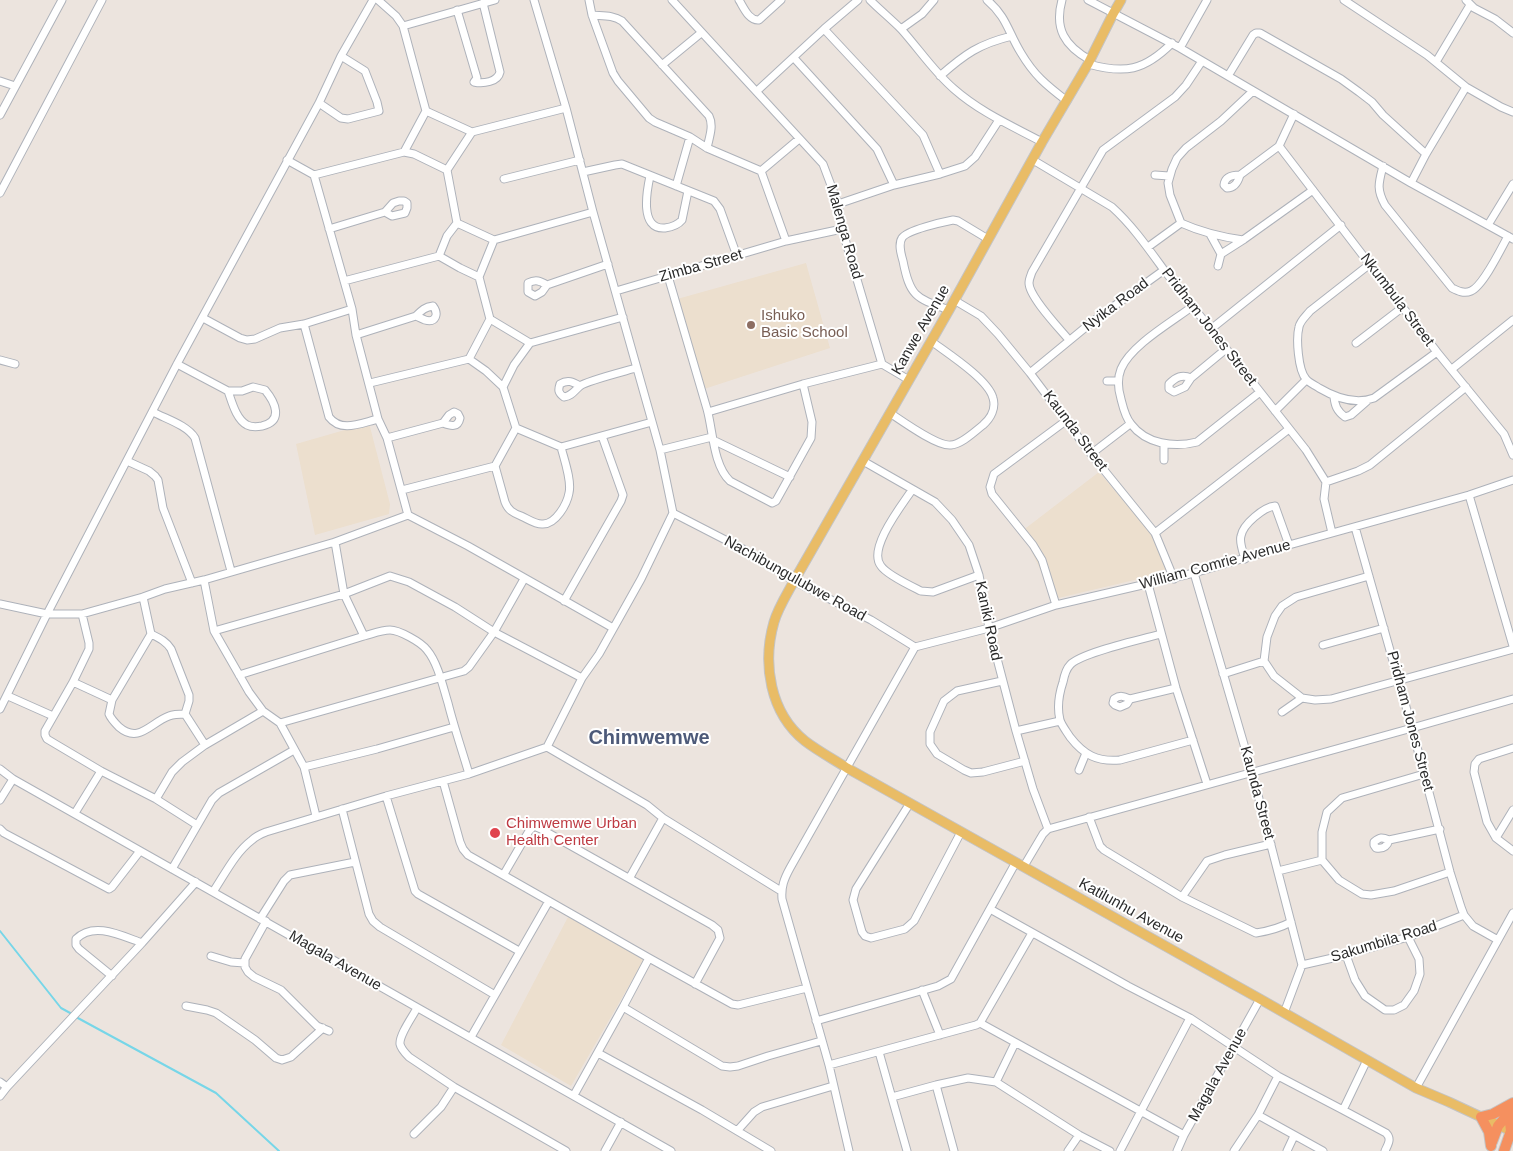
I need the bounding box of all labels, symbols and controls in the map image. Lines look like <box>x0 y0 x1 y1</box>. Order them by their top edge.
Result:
street label: Malenga Road <box>822 183 866 281</box>
street label: Zimba Street <box>657 246 745 286</box>
street label: Nkumbula Street <box>1356 250 1438 350</box>
street label: Pridham Jones Street <box>1158 265 1260 389</box>
street label: Nyika Road <box>1080 274 1152 336</box>
street label: Kanwe Avenue <box>888 282 954 378</box>
place label: Ishuko Basic School <box>761 307 848 342</box>
marker: Ishuko Basic School <box>745 319 757 331</box>
street label: Kaunda Street <box>1039 387 1111 475</box>
street label: Nachibungulubwe Road <box>721 533 869 625</box>
street label: William Comrie Avenue <box>1138 536 1292 594</box>
street label: Kaniki Road <box>971 580 1005 662</box>
street label: Pridham Jones Street <box>1383 649 1437 793</box>
district label: Chimwemwe <box>588 726 710 750</box>
street label: Kaunda Street <box>1236 744 1278 842</box>
place label: Chimwemwe Urban Health Center <box>506 815 637 850</box>
marker: Chimwemwe Urban Health Center <box>488 826 502 840</box>
street label: Katilunhu Avenue <box>1075 875 1187 947</box>
street label: Sakumbila Road <box>1329 917 1439 967</box>
street label: Magala Avenue <box>285 927 385 995</box>
street label: Magala Avenue <box>1185 1025 1251 1125</box>

